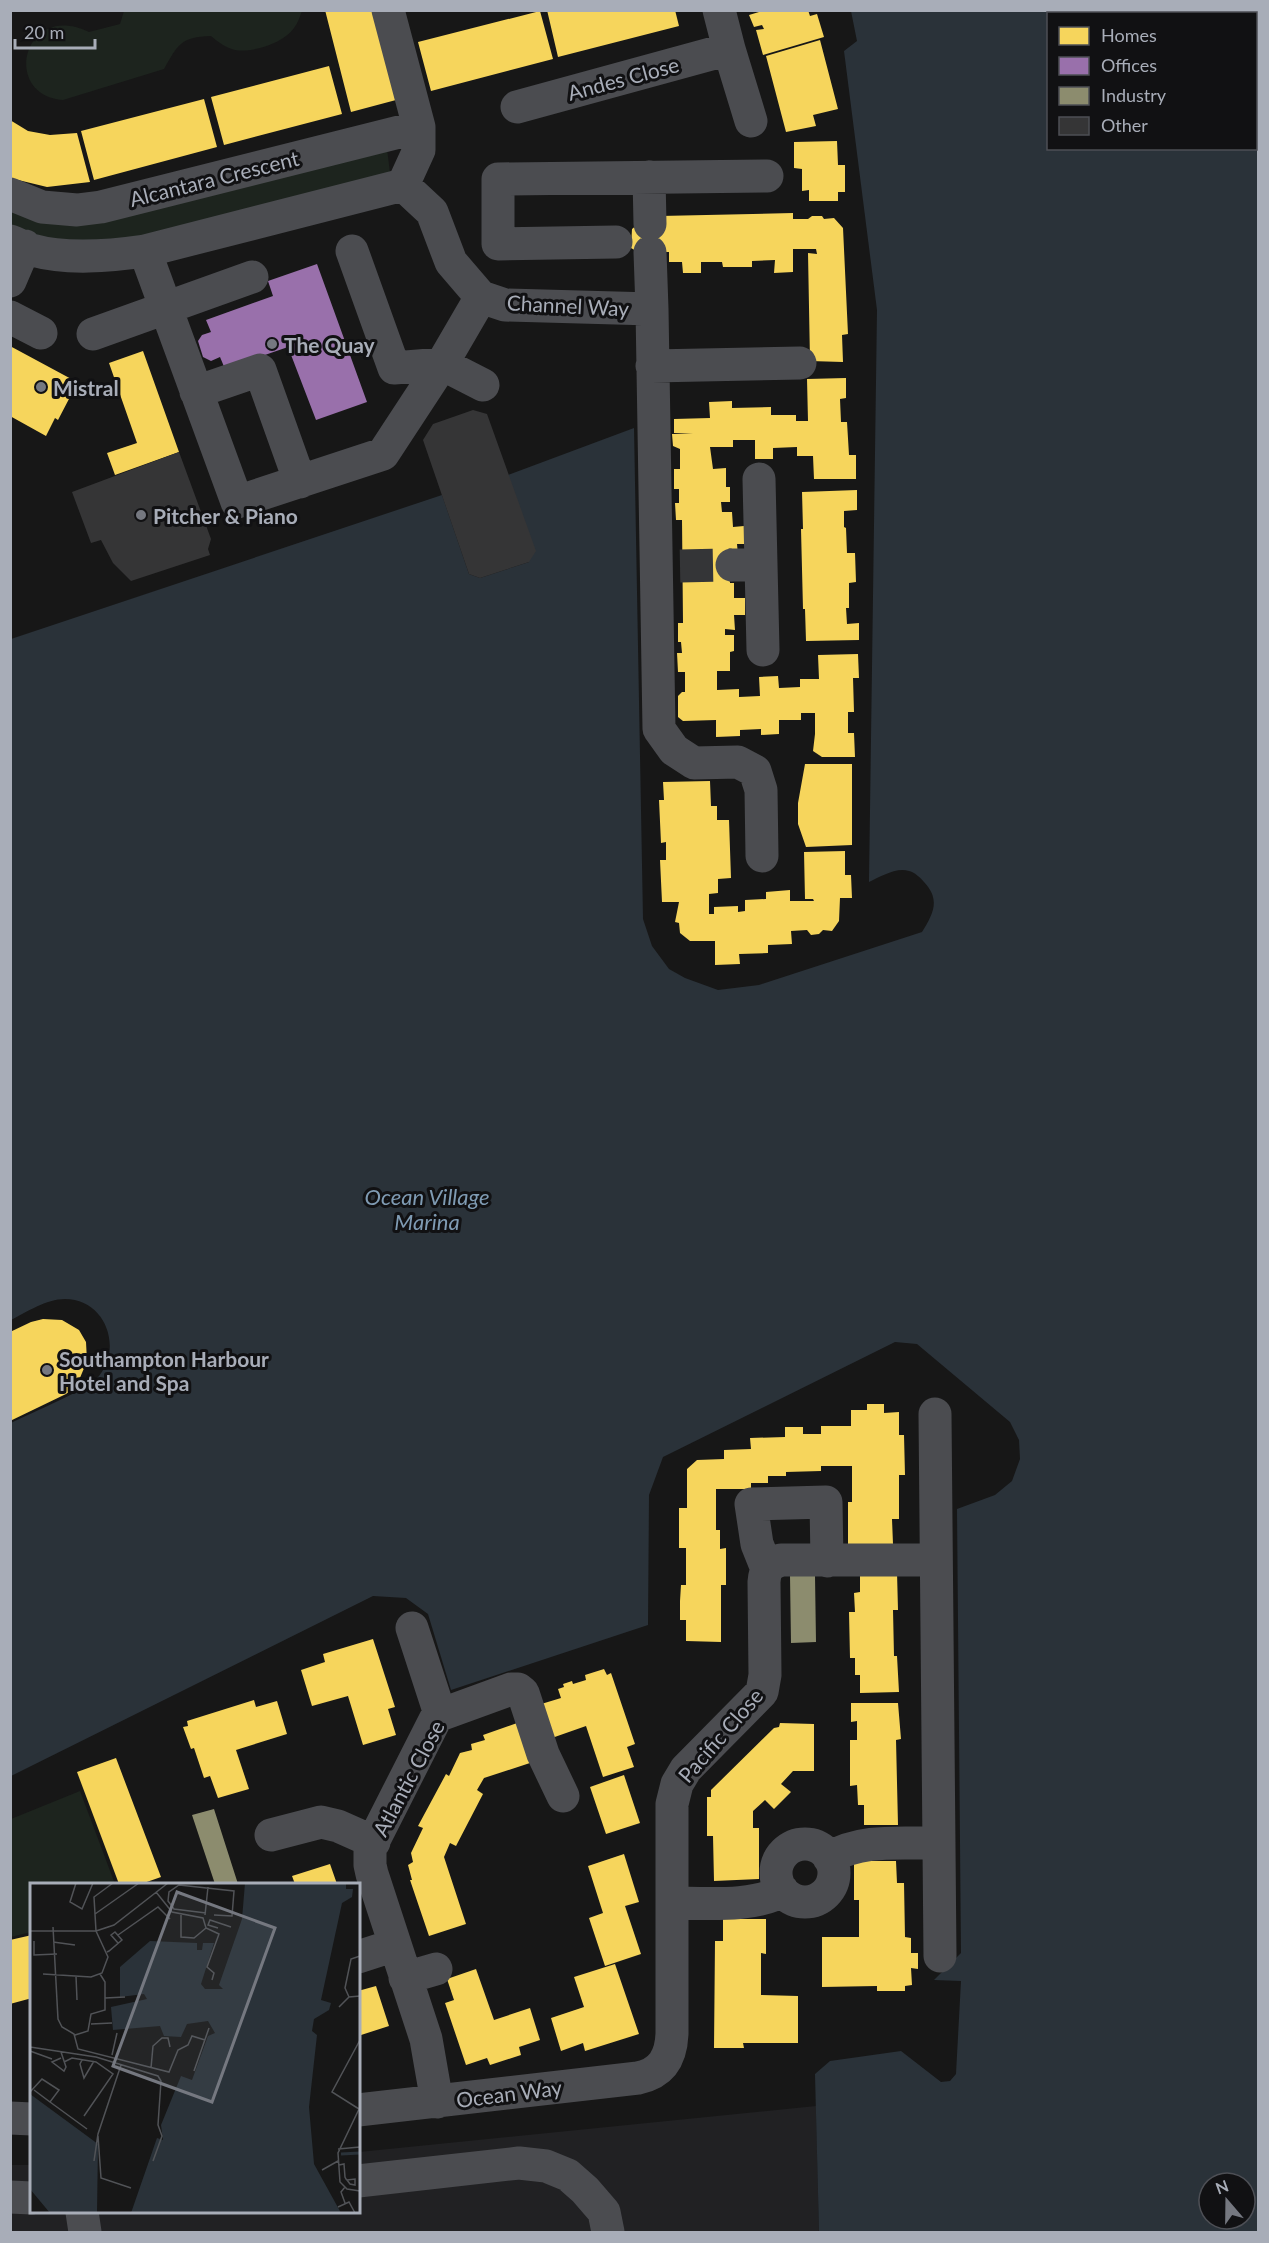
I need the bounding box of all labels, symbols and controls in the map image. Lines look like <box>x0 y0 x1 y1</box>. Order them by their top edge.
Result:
scale bar <box>15 12 94 50</box>
legend <box>1047 12 1257 150</box>
text: 20 m <box>24 21 64 43</box>
text: Homes <box>1101 24 1157 46</box>
street label: Andes Close <box>565 51 681 105</box>
text: Offices <box>1101 54 1157 76</box>
text: Industry <box>1101 84 1167 106</box>
text: Other <box>1101 114 1148 136</box>
street label: Alcantara Crescent <box>127 145 302 211</box>
street label: Channel Way <box>506 289 630 321</box>
place label: The Quay <box>284 332 376 357</box>
marker: The Quay <box>265 337 279 351</box>
place label: Mistral <box>53 375 119 400</box>
marker: Mistral <box>34 380 48 394</box>
place label: Pitcher & Piano <box>153 503 298 528</box>
marker: Pitcher & Piano <box>134 508 148 522</box>
water label: Ocean Village Marina <box>365 1183 489 1235</box>
place label: Southampton Harbour Hotel and Spa <box>59 1346 269 1395</box>
marker: Southampton Harbour Hotel and Spa <box>40 1363 54 1377</box>
street label: Pacific Close <box>672 1683 768 1787</box>
street label: Atlantic Close <box>367 1716 449 1840</box>
inset map <box>30 1883 360 2213</box>
street label: Ocean Way <box>455 2074 564 2112</box>
north arrow <box>1197 2171 1257 2231</box>
text: N <box>1213 2175 1231 2197</box>

